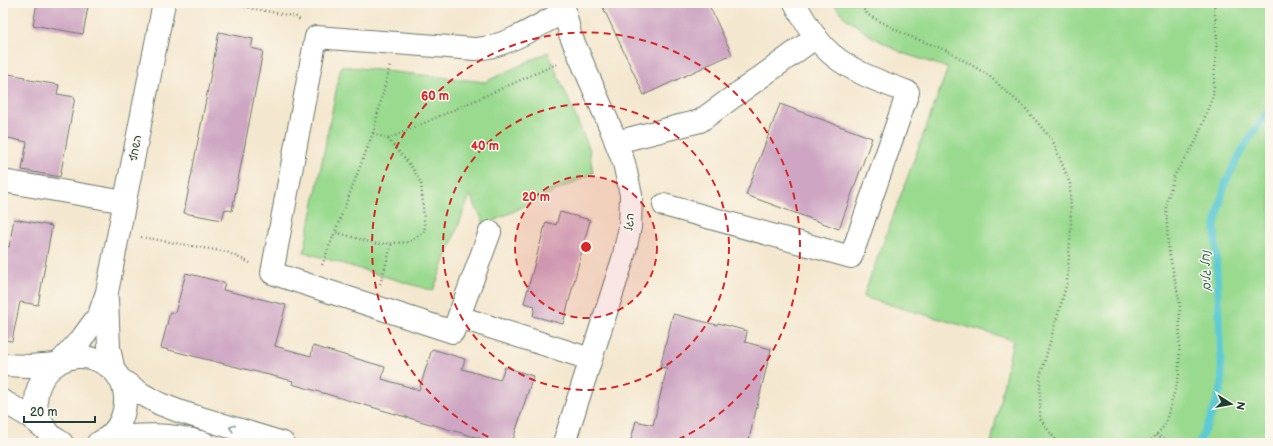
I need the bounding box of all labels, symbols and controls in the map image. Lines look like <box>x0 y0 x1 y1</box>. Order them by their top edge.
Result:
text: 60 m <box>421 89 449 104</box>
street label: השחף <box>127 134 144 162</box>
text: 40 m <box>471 139 499 154</box>
text: 20 m <box>522 190 550 205</box>
street label: הגל <box>622 213 637 232</box>
centre of rings <box>579 240 593 254</box>
water label: נחל גלים <box>1198 249 1215 292</box>
north arrow <box>1211 384 1251 424</box>
scale bar <box>24 398 95 424</box>
text: N <box>1233 401 1247 411</box>
text: 20 m <box>30 405 57 420</box>
one-way arrow <box>229 424 236 433</box>

